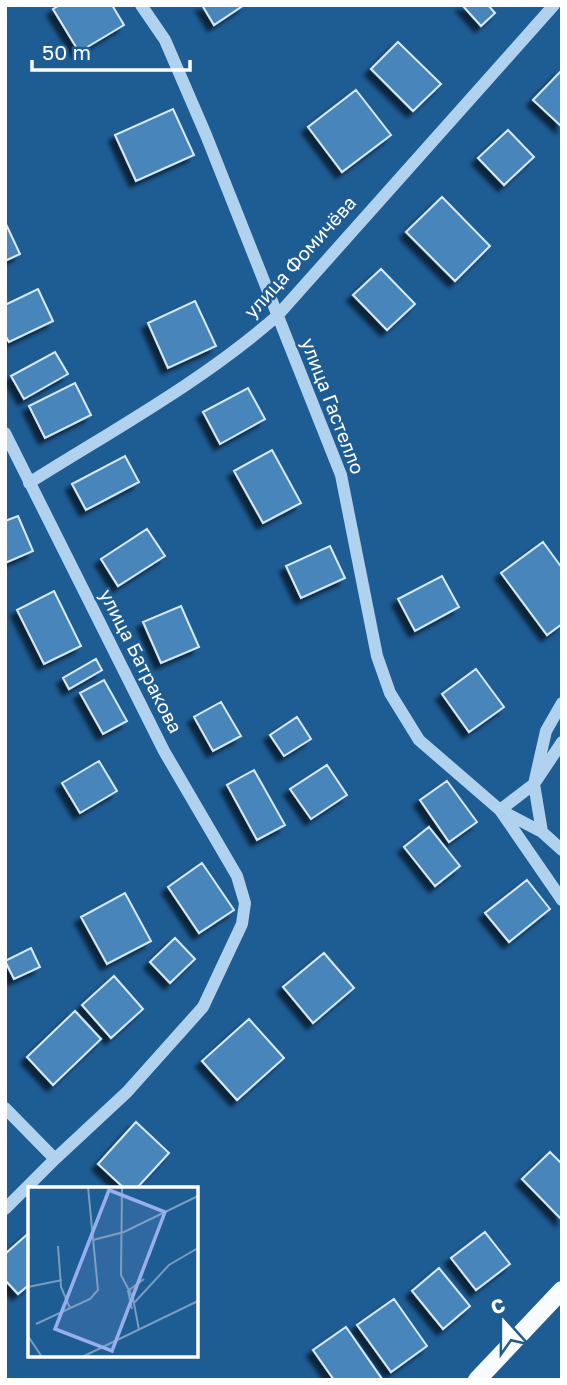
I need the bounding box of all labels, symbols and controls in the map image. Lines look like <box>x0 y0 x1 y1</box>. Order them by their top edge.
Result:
scale bar <box>32 28 189 72</box>
text: 50 m <box>42 39 91 65</box>
street label: улица Фомичёва <box>239 191 361 322</box>
street label: улица Гастелло <box>297 335 370 477</box>
street label: улица Батракова <box>95 585 188 737</box>
inset map <box>28 1187 198 1357</box>
north arrow <box>469 1287 539 1357</box>
text: С <box>487 1293 508 1319</box>

